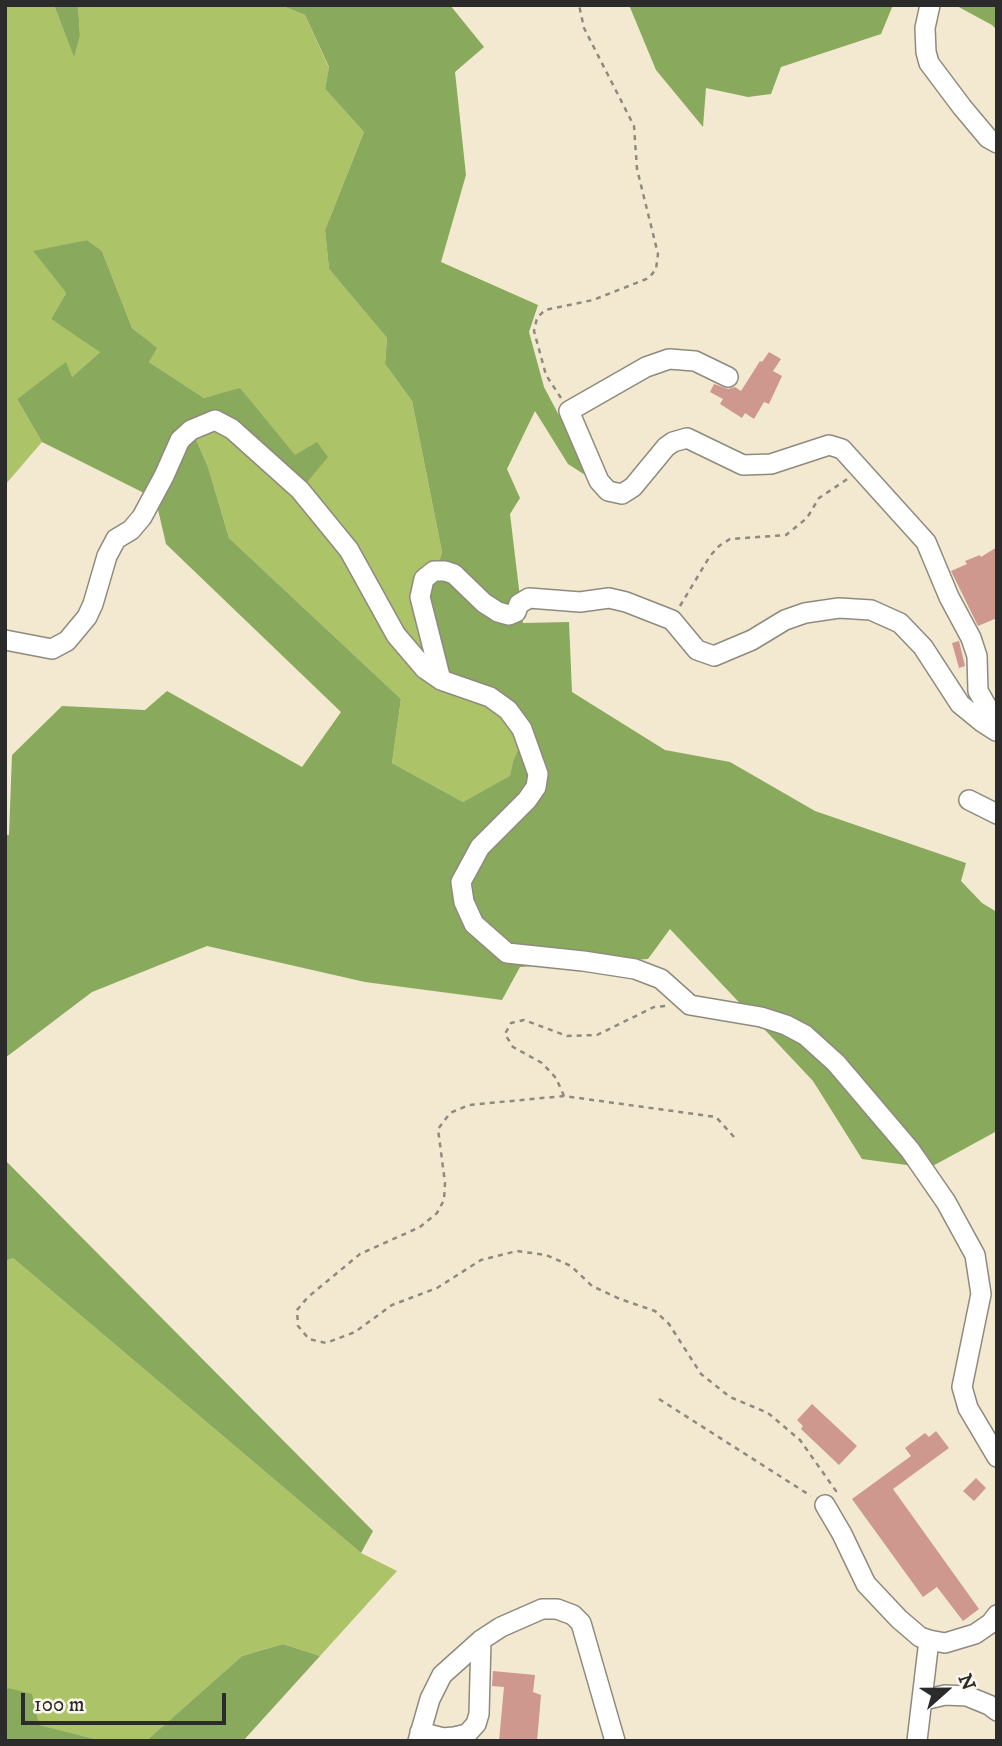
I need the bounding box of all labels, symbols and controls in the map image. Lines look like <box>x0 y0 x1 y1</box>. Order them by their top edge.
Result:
north arrow <box>911 1655 981 1725</box>
text: N <box>953 1671 980 1694</box>
scale bar <box>24 1680 229 1724</box>
text: 100 m <box>34 1692 85 1718</box>

